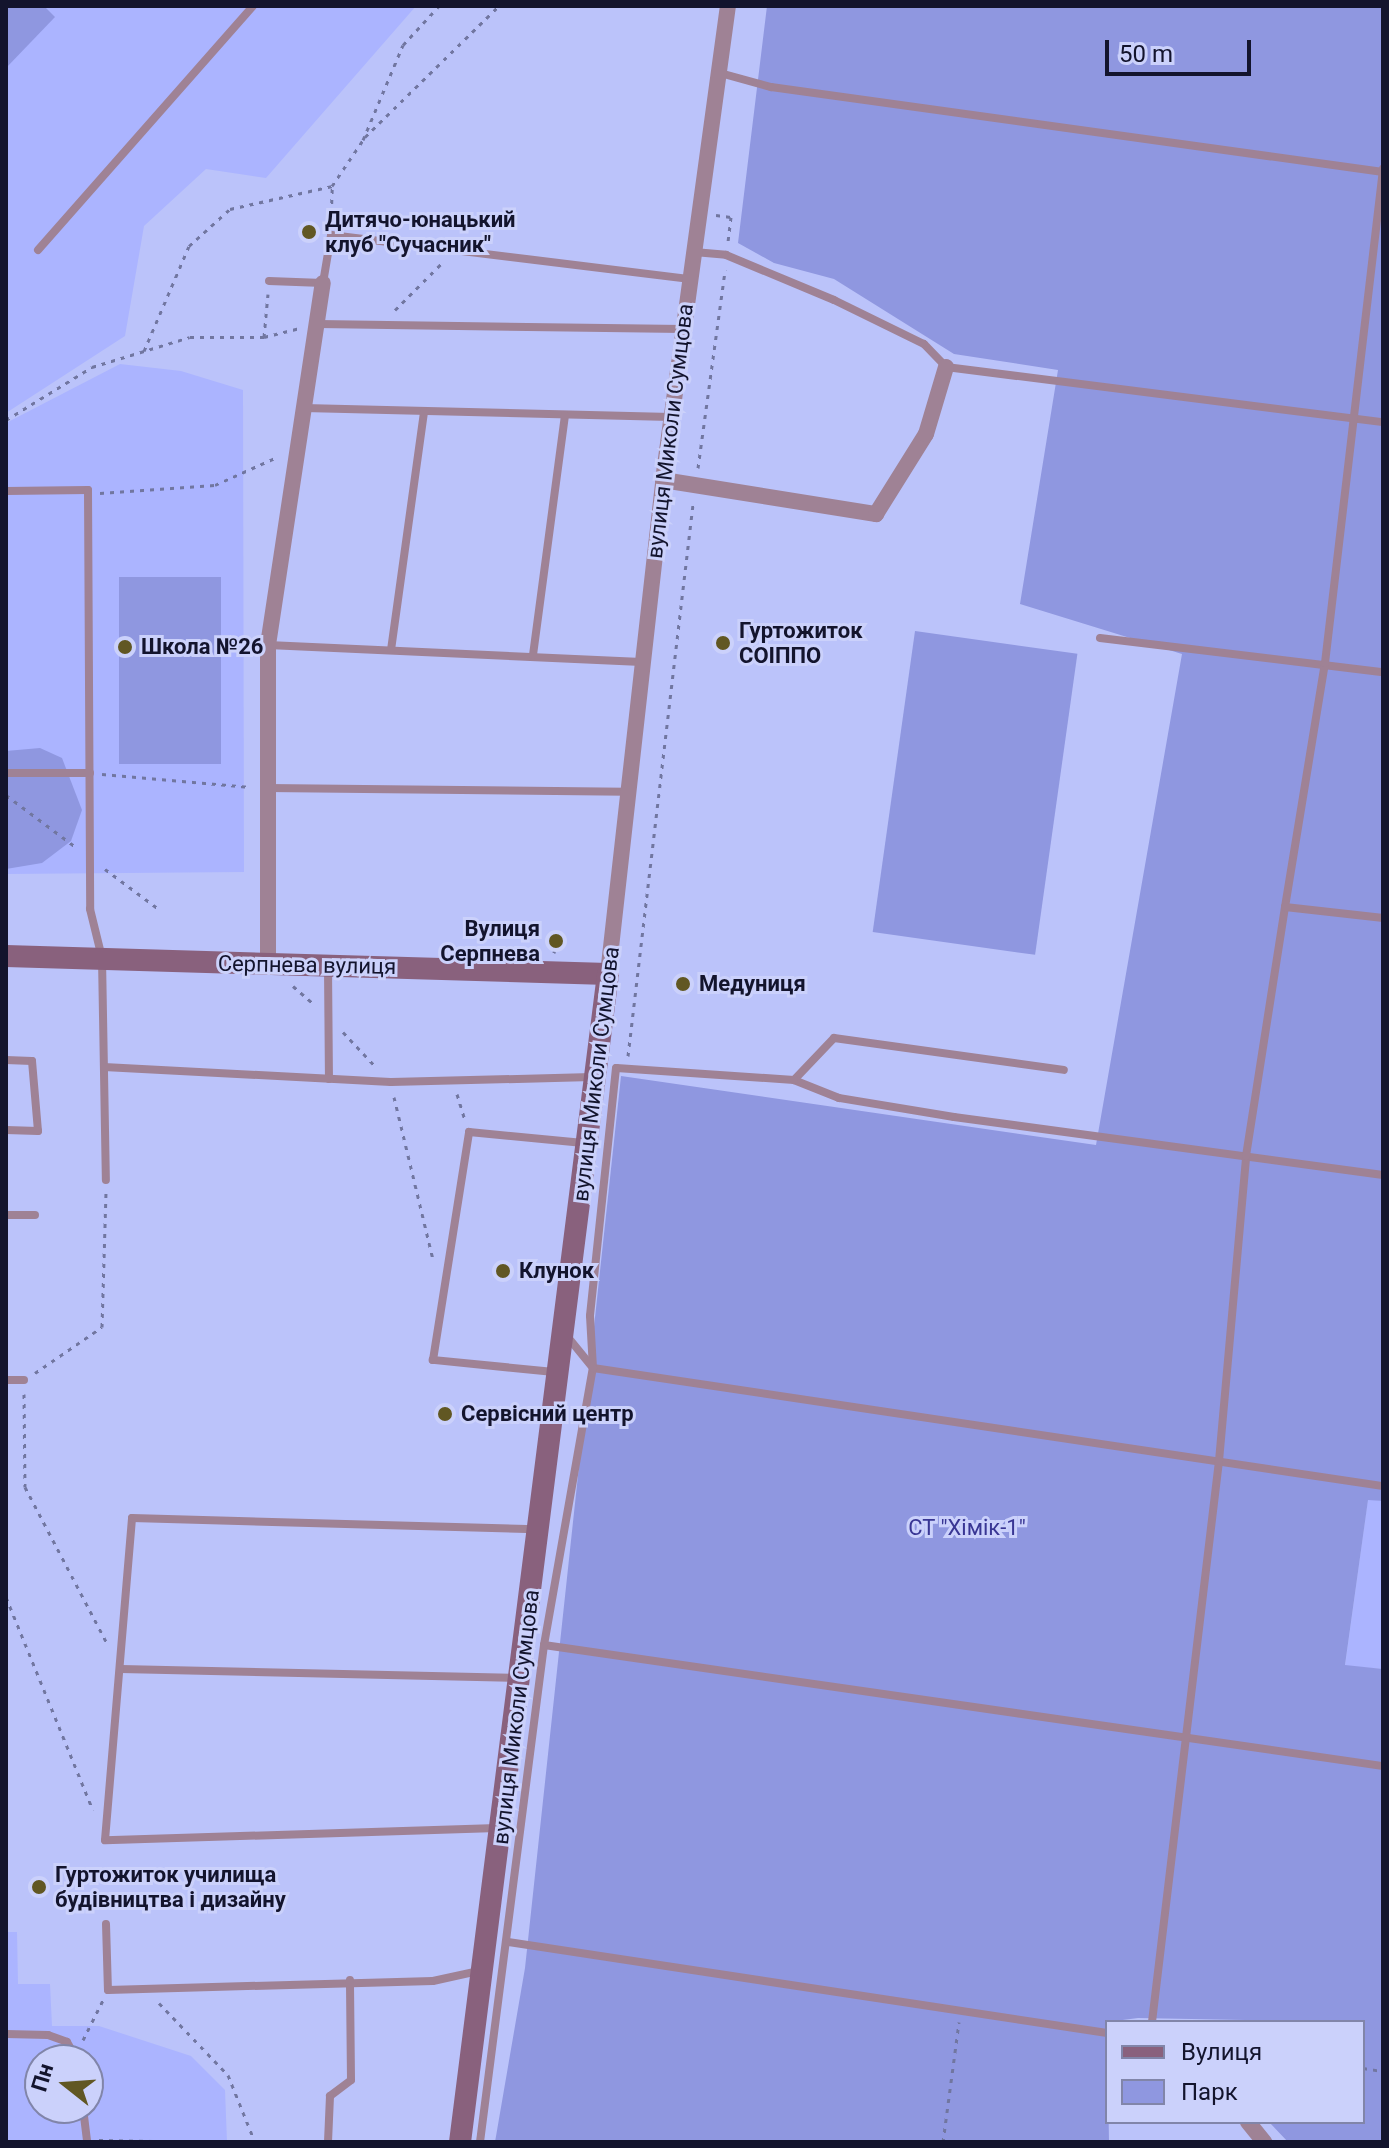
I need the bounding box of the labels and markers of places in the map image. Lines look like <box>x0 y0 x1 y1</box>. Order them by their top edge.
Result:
place label: Дитячо-юнацький клуб "Сучасник" <box>325 206 516 258</box>
marker: Дитячо-юнацький клуб "Сучасник" <box>300 223 318 241</box>
place label: Гуртожиток СОІППО <box>739 617 863 668</box>
place label: Школа №26 <box>141 634 263 660</box>
marker: Гуртожиток СОІППО <box>714 634 732 652</box>
marker: Школа №26 <box>116 638 134 656</box>
place label: Вулиця Серпнева <box>440 915 540 966</box>
marker: Вулиця Серпнева <box>547 932 565 950</box>
place label: Медуниця <box>699 971 806 997</box>
marker: Медуниця <box>674 975 692 993</box>
place label: Клунок <box>519 1258 594 1284</box>
marker: Клунок <box>494 1262 512 1280</box>
place label: Сервісний центр <box>461 1401 634 1427</box>
marker: Сервісний центр <box>436 1405 454 1423</box>
place label: Гуртожиток училища будівництва і дизайну <box>55 1861 286 1912</box>
marker: Гуртожиток училища будівництва і дизайну <box>30 1878 48 1896</box>

